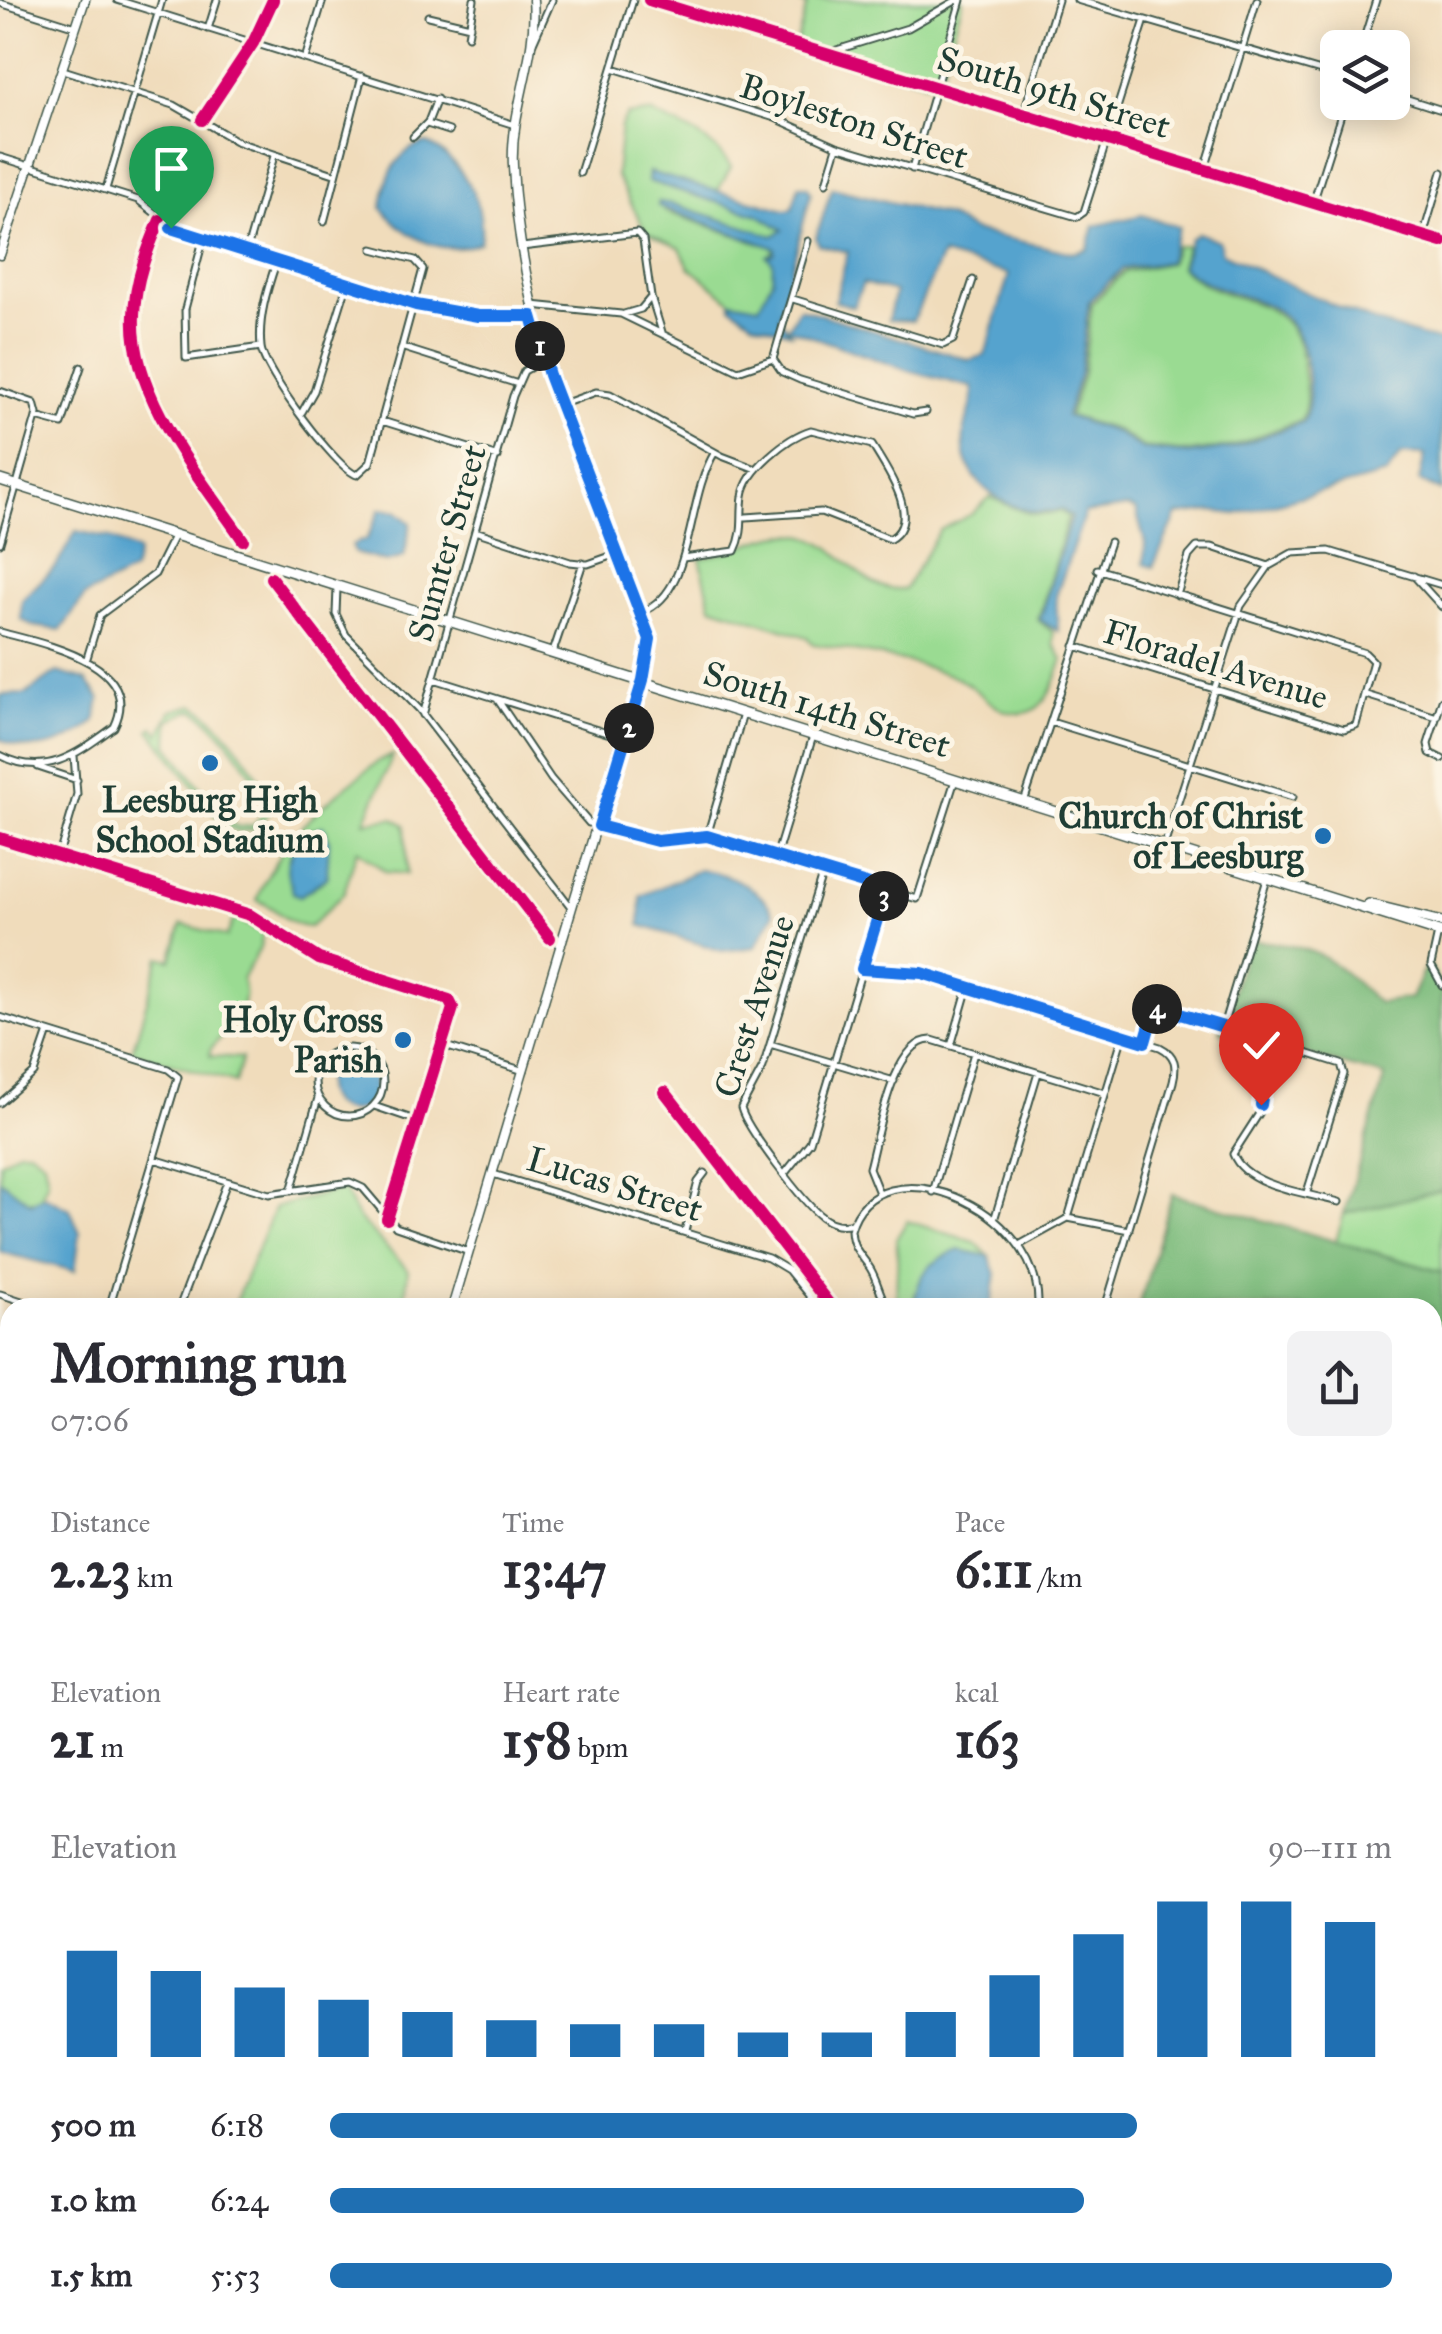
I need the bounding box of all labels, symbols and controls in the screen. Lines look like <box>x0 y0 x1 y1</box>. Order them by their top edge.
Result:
map controls <box>1320 30 1410 120</box>
button: layers <box>1320 30 1410 120</box>
street label: South 9th Street <box>932 37 1175 148</box>
street label: Boyleston Street <box>734 64 973 179</box>
pin <box>129 126 214 229</box>
icon: arrive <box>144 141 199 196</box>
pin: 1 <box>515 321 565 371</box>
text: 1 <box>534 328 546 363</box>
street label: Sumter Street <box>399 440 496 646</box>
street label: Floradel Avenue <box>1099 610 1333 719</box>
street label: South 14th Street <box>698 652 955 767</box>
pin: 2 <box>604 703 654 753</box>
text: 2 <box>622 710 636 745</box>
marker: Leesburg High School Stadium <box>199 752 221 774</box>
place label: Leesburg High School Stadium <box>95 779 325 862</box>
place label: Church of Christ of Leesburg <box>1058 795 1305 878</box>
marker: Church of Christ of Leesburg <box>1312 825 1334 847</box>
pin: 3 <box>859 871 909 921</box>
text: 3 <box>878 878 890 913</box>
street label: Crest Avenue <box>705 910 804 1103</box>
pin: 4 <box>1132 984 1182 1034</box>
text: 4 <box>1149 991 1165 1026</box>
place label: Holy Cross Parish <box>222 999 384 1082</box>
pin <box>1219 1003 1304 1106</box>
icon: check <box>1234 1018 1289 1073</box>
marker: Holy Cross Parish <box>392 1029 414 1051</box>
street label: Lucas Street <box>522 1137 708 1232</box>
text: Morning run <box>50 1330 347 1397</box>
button: share <box>1287 1331 1392 1436</box>
text: 07:06 <box>50 1401 129 1440</box>
text: Distance <box>50 1505 150 1540</box>
text: Time <box>502 1505 564 1540</box>
text: Pace <box>955 1505 1005 1540</box>
text: 2.23 <box>50 1540 131 1601</box>
text: 13:47 <box>502 1540 607 1601</box>
text: 6:11 <box>955 1540 1032 1601</box>
text: km <box>131 1560 173 1595</box>
text: /km <box>1032 1560 1082 1595</box>
text: Elevation <box>50 1675 161 1710</box>
text: Heart rate <box>502 1675 620 1710</box>
text: kcal <box>955 1675 999 1710</box>
text: 21 <box>50 1710 94 1771</box>
text: 158 <box>502 1710 572 1771</box>
text: 163 <box>955 1710 1020 1771</box>
text: m <box>94 1730 124 1765</box>
text: bpm <box>572 1730 629 1765</box>
text: Elevation <box>50 1828 177 1867</box>
text: 90–111 m <box>1268 1828 1392 1867</box>
text: 500 m <box>50 2106 136 2145</box>
text: 6:18 <box>210 2106 264 2145</box>
text: 1.0 km <box>50 2181 137 2220</box>
text: 6:24 <box>210 2181 268 2220</box>
text: 1.5 km <box>50 2256 132 2295</box>
text: 5:53 <box>210 2256 261 2295</box>

